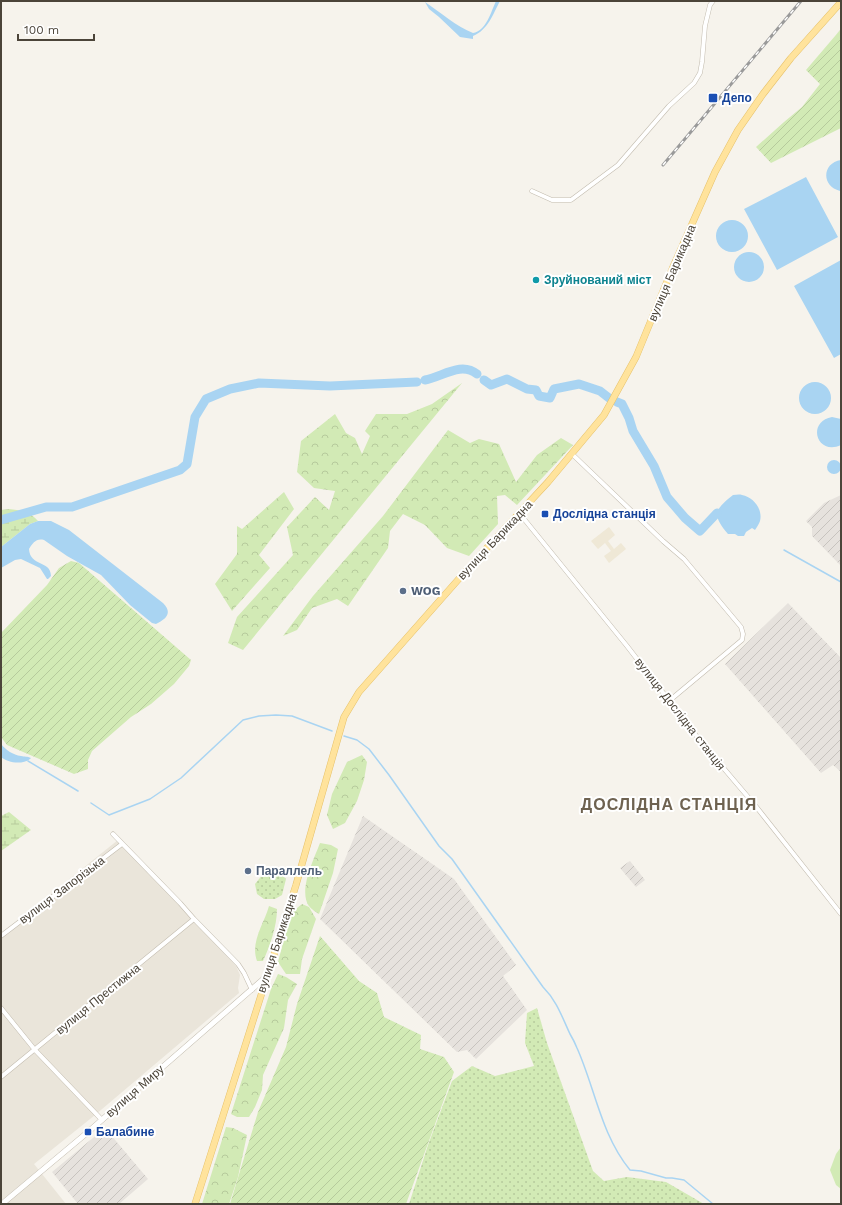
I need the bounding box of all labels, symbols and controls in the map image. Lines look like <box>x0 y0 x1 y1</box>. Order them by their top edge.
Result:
scale bar <box>18 16 94 42</box>
text: 100 m <box>24 23 59 37</box>
place label: Депо <box>722 91 752 105</box>
marker: Депо <box>707 92 719 104</box>
street label: вулиця Барикадна <box>645 222 699 323</box>
place label: Зруйнований міст <box>544 273 652 287</box>
marker: Зруйнований міст <box>531 275 541 285</box>
street label: вулиця Барикадна <box>455 497 536 583</box>
place label: Дослідна станція <box>553 507 656 521</box>
marker: Дослідна станція <box>540 509 550 519</box>
place label: WOG <box>411 584 440 598</box>
marker: WOG <box>398 586 408 596</box>
street label: вулиця Дослідна станція <box>632 655 728 773</box>
district label: ДОСЛІДНА СТАНЦІЯ <box>581 795 757 814</box>
street label: вулиця Запорізька <box>16 853 108 927</box>
place label: Параллель <box>256 864 322 878</box>
marker: Параллель <box>243 866 253 876</box>
street label: вулиця Барикадна <box>254 891 300 994</box>
street label: вулиця Престижна <box>53 960 143 1037</box>
street label: вулиця Миру <box>103 1062 167 1120</box>
place label: Балабине <box>96 1125 155 1139</box>
marker: Балабине <box>83 1127 93 1137</box>

